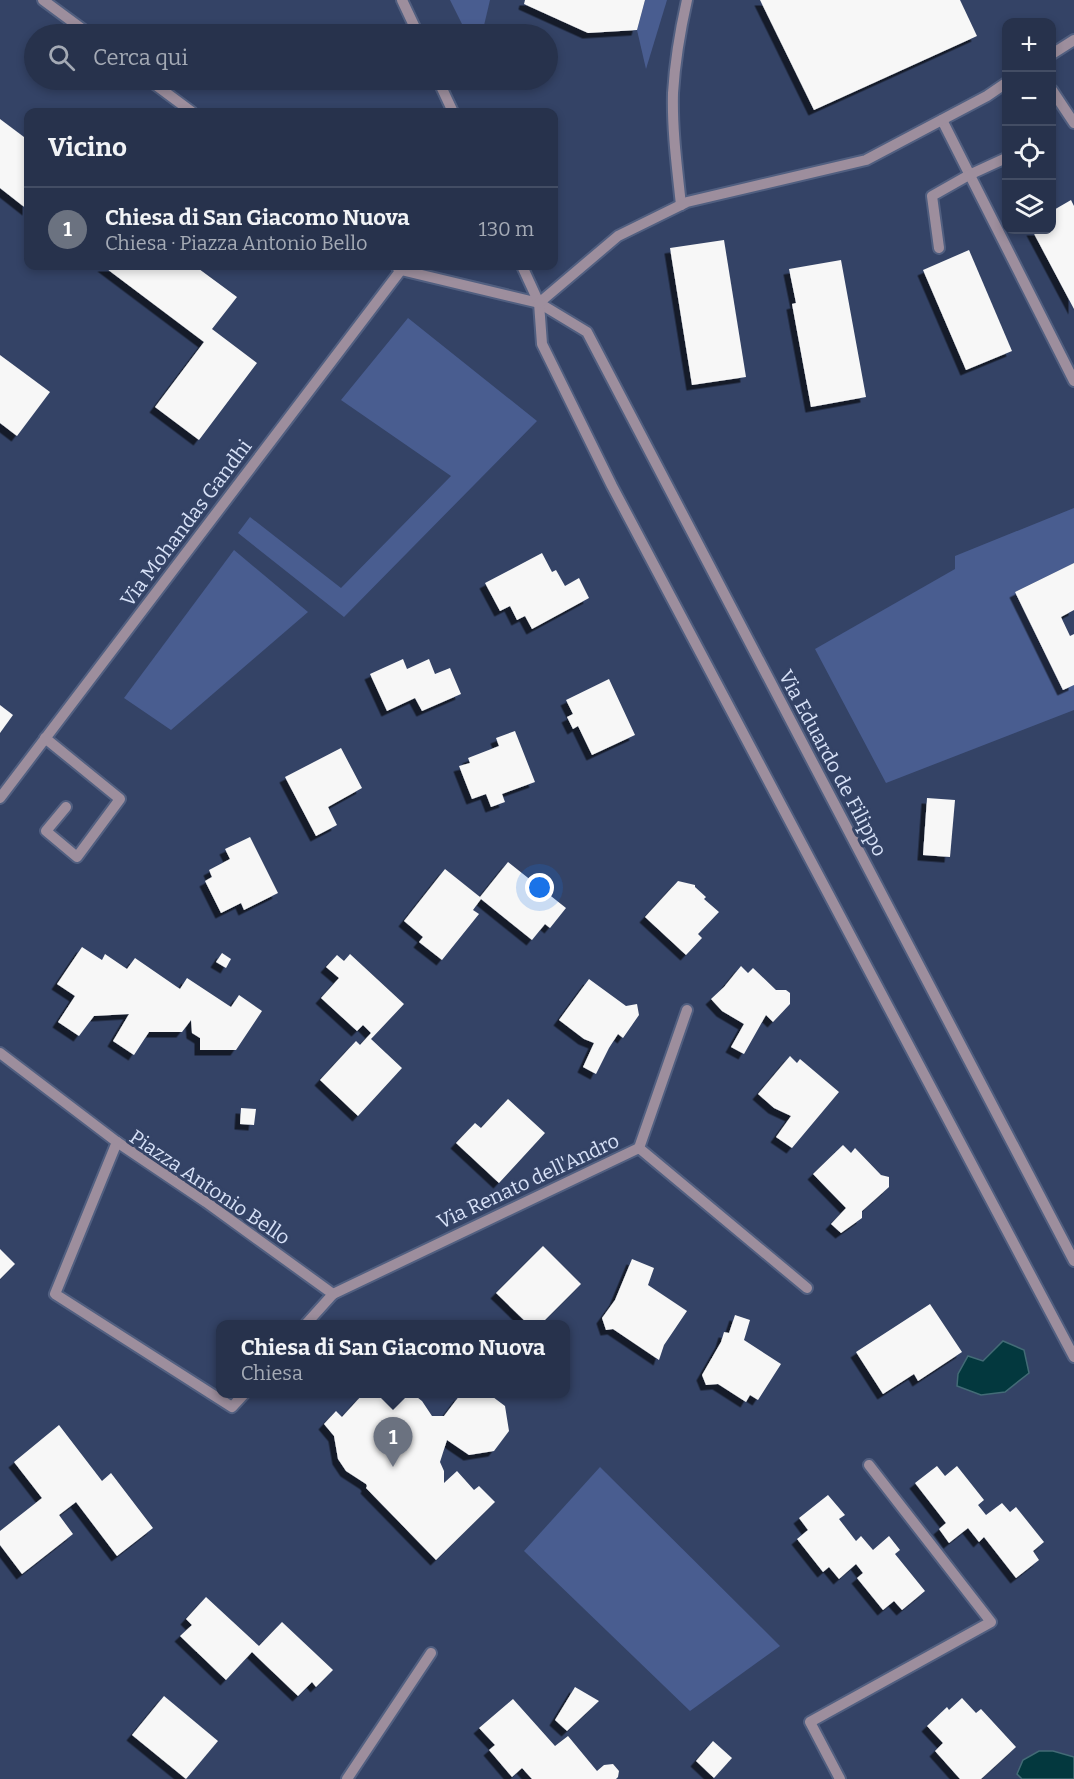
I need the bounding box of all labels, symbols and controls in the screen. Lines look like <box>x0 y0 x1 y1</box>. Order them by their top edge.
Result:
map controls <box>1002 18 1056 234</box>
button: + <box>1002 18 1056 72</box>
search box <box>24 24 558 90</box>
icon: search <box>45 41 78 74</box>
text: Cerca qui <box>93 44 188 71</box>
button: − <box>1002 72 1056 126</box>
button: locate <box>1002 126 1056 180</box>
text: Vicino <box>48 132 127 163</box>
button: layers <box>1002 180 1056 234</box>
text: Chiesa di San Giacomo Nuova <box>105 204 410 231</box>
text: 1 <box>63 217 72 241</box>
text: 130 m <box>479 217 534 241</box>
text: Chiesa · Piazza Antonio Bello <box>105 231 368 255</box>
street label: Via Mohandas Gandhi <box>115 435 257 611</box>
street label: Via Eduardo de Filippo <box>774 666 892 860</box>
your location <box>525 873 554 902</box>
street label: Piazza Antonio Bello <box>125 1124 295 1250</box>
street label: Via Renato dell'Andro <box>433 1128 623 1234</box>
popup <box>216 1320 570 1398</box>
text: Chiesa di San Giacomo Nuova <box>241 1334 545 1361</box>
text: Chiesa <box>241 1361 303 1385</box>
pin: 1 <box>374 1418 412 1467</box>

